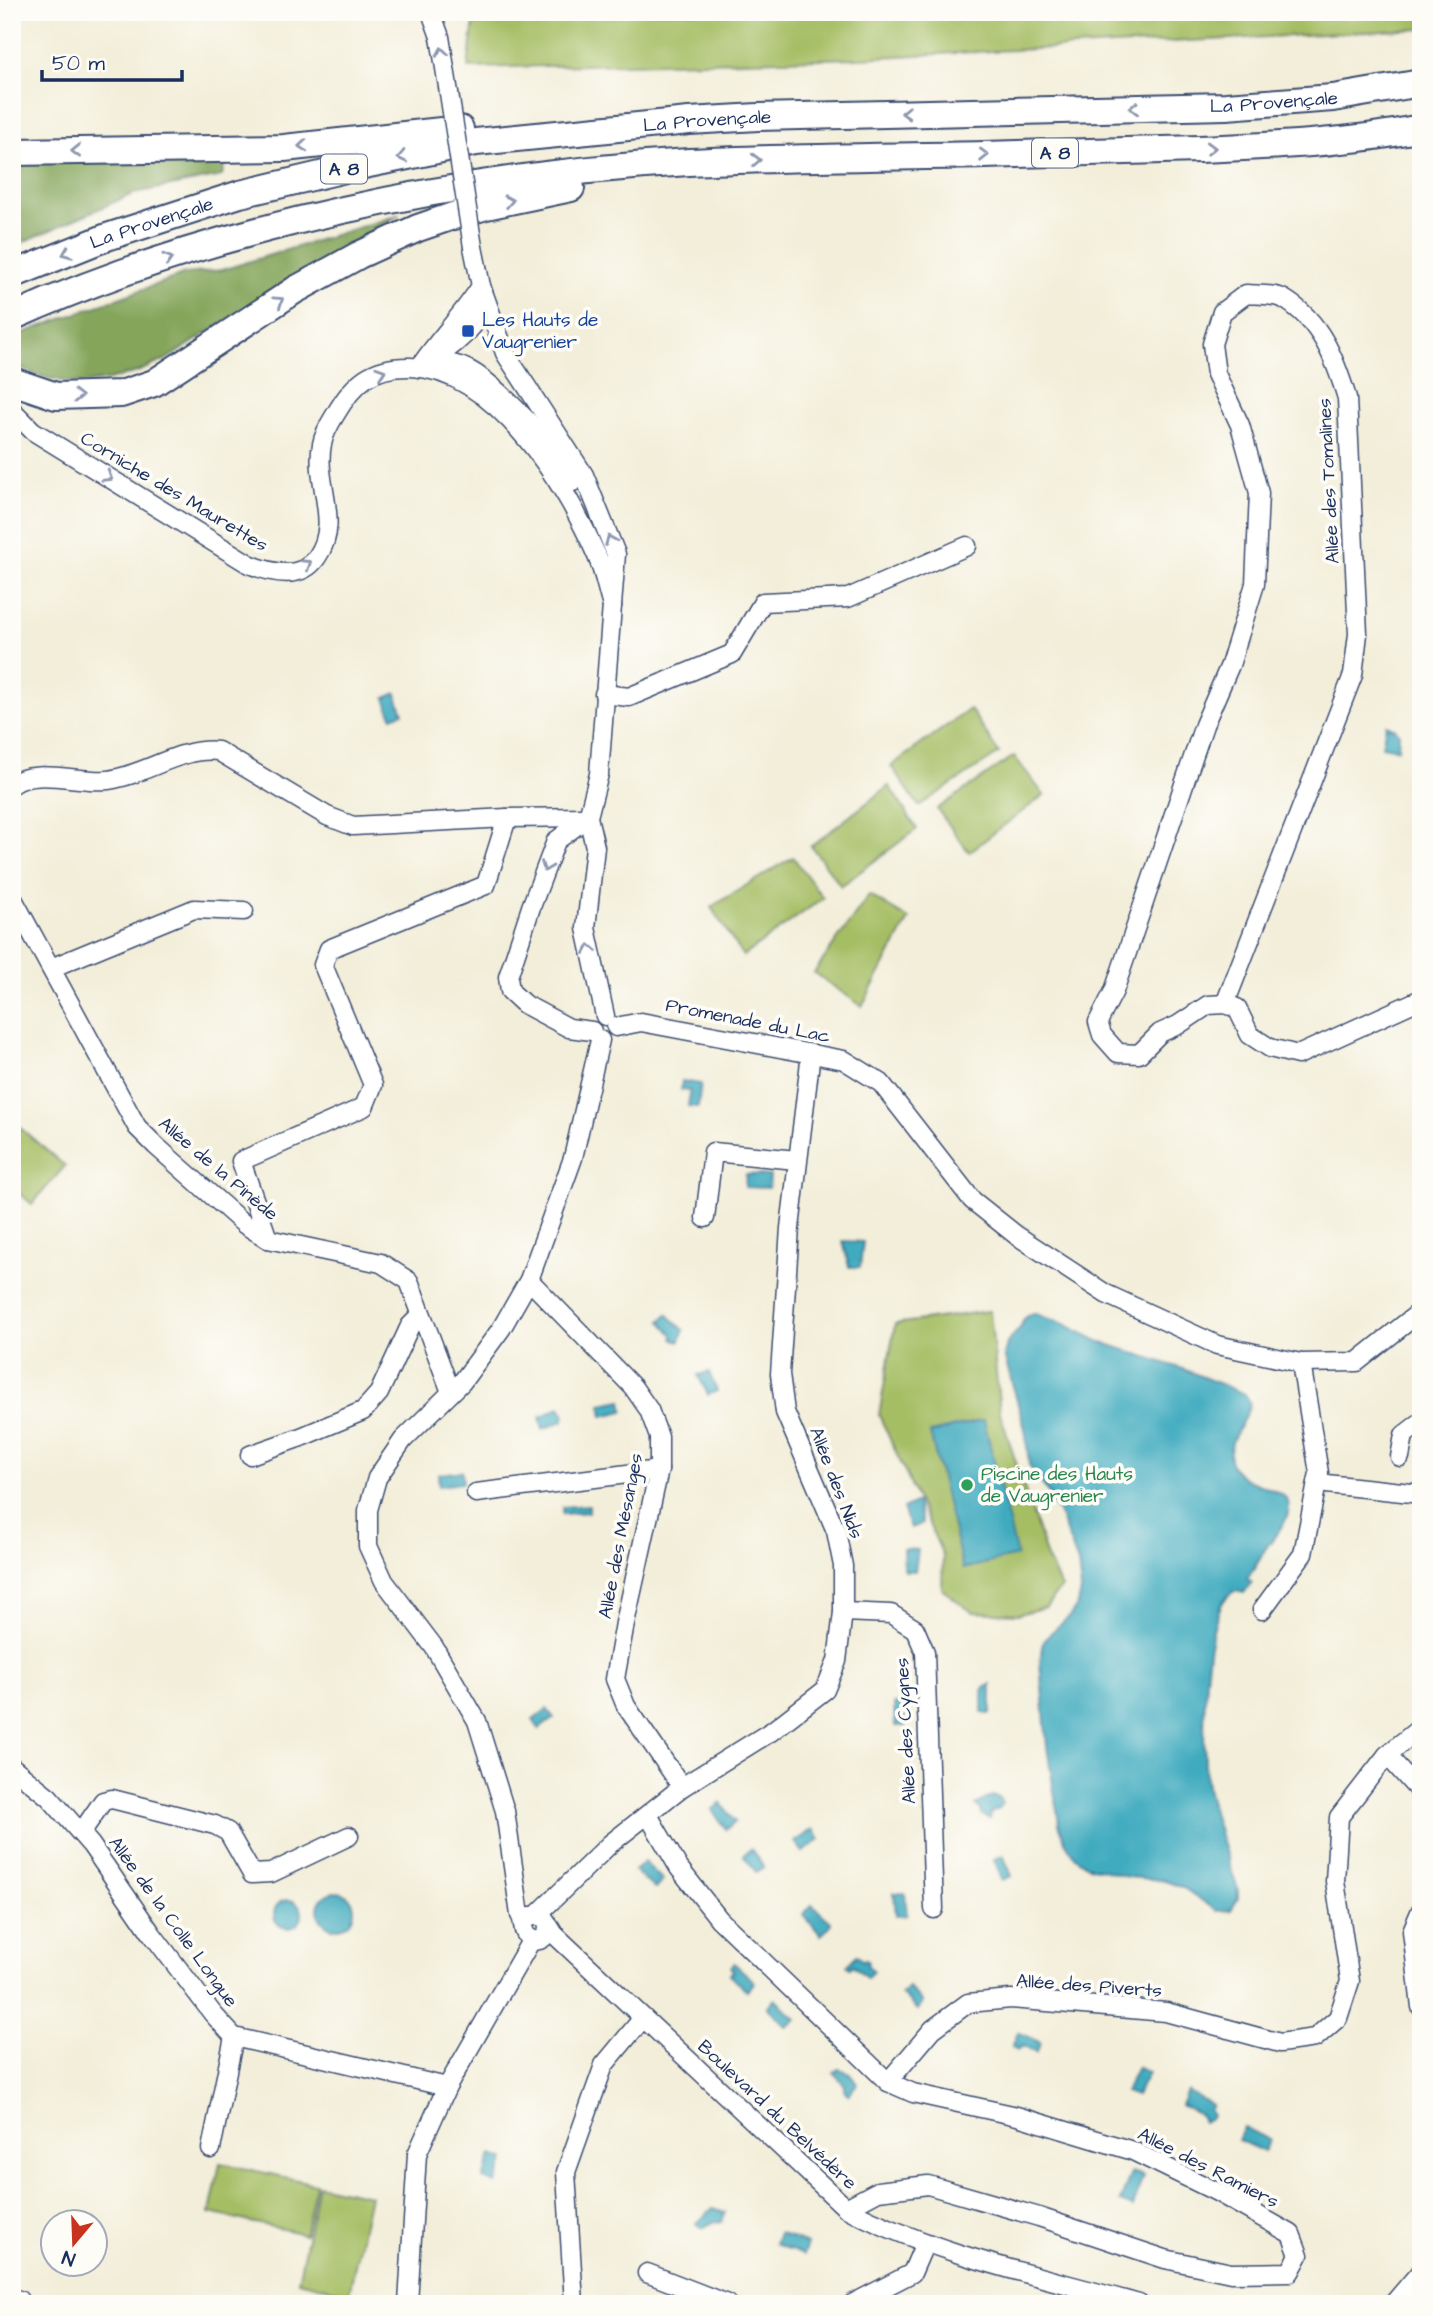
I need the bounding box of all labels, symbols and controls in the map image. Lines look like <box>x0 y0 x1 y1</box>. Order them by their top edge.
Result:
scale bar <box>42 38 182 82</box>
one-way arrow <box>435 46 450 58</box>
text: 50 m <box>52 49 106 78</box>
street label: La Provençale <box>1209 84 1339 120</box>
one-way arrow <box>1128 101 1139 116</box>
street label: La Provençale <box>642 103 772 139</box>
one-way arrow <box>900 106 911 121</box>
one-way arrow <box>297 138 308 153</box>
road number: A 8 <box>1032 138 1078 168</box>
one-way arrow <box>1206 141 1217 156</box>
one-way arrow <box>70 143 80 159</box>
one-way arrow <box>978 147 989 162</box>
one-way arrow <box>396 148 408 163</box>
one-way arrow <box>751 153 762 168</box>
road number: A 8 <box>321 154 367 184</box>
street label: La Provençale <box>86 190 217 256</box>
one-way arrow <box>503 195 515 210</box>
one-way arrow <box>61 245 73 259</box>
one-way arrow <box>162 252 174 267</box>
one-way arrow <box>271 297 284 309</box>
place label: Les Hauts de Vaugrenier <box>482 307 598 357</box>
marker: Les Hauts de Vaugrenier <box>460 323 476 339</box>
one-way arrow <box>375 365 387 380</box>
one-way arrow <box>73 388 84 404</box>
street label: Allée des Tomalines <box>1311 398 1347 564</box>
street label: Corniche des Maurettes <box>75 425 273 559</box>
one-way arrow <box>100 469 113 482</box>
one-way arrow <box>605 534 619 546</box>
one-way arrow <box>299 560 312 573</box>
one-way arrow <box>540 861 554 873</box>
one-way arrow <box>583 943 598 955</box>
street label: Promenade du Lac <box>663 992 833 1050</box>
street label: Allée de la Pinède <box>152 1111 284 1227</box>
street label: Allée des Nids <box>802 1423 870 1543</box>
street label: Allée des Mésanges <box>592 1451 651 1621</box>
place label: Piscine des Hauts de Vaugrenier <box>981 1461 1133 1511</box>
marker: Piscine des Hauts de Vaugrenier <box>959 1477 975 1493</box>
street label: Allée des Cygnes <box>889 1657 924 1805</box>
street label: Allée de la Colle Longue <box>101 1831 244 2014</box>
street label: Allée des Piverts <box>1015 1967 1163 2005</box>
street label: Boulevard du Belvédère <box>691 2034 863 2196</box>
street label: Allée des Ramiers <box>1133 2121 1283 2215</box>
north arrow <box>38 2208 108 2278</box>
text: N <box>59 2243 79 2272</box>

